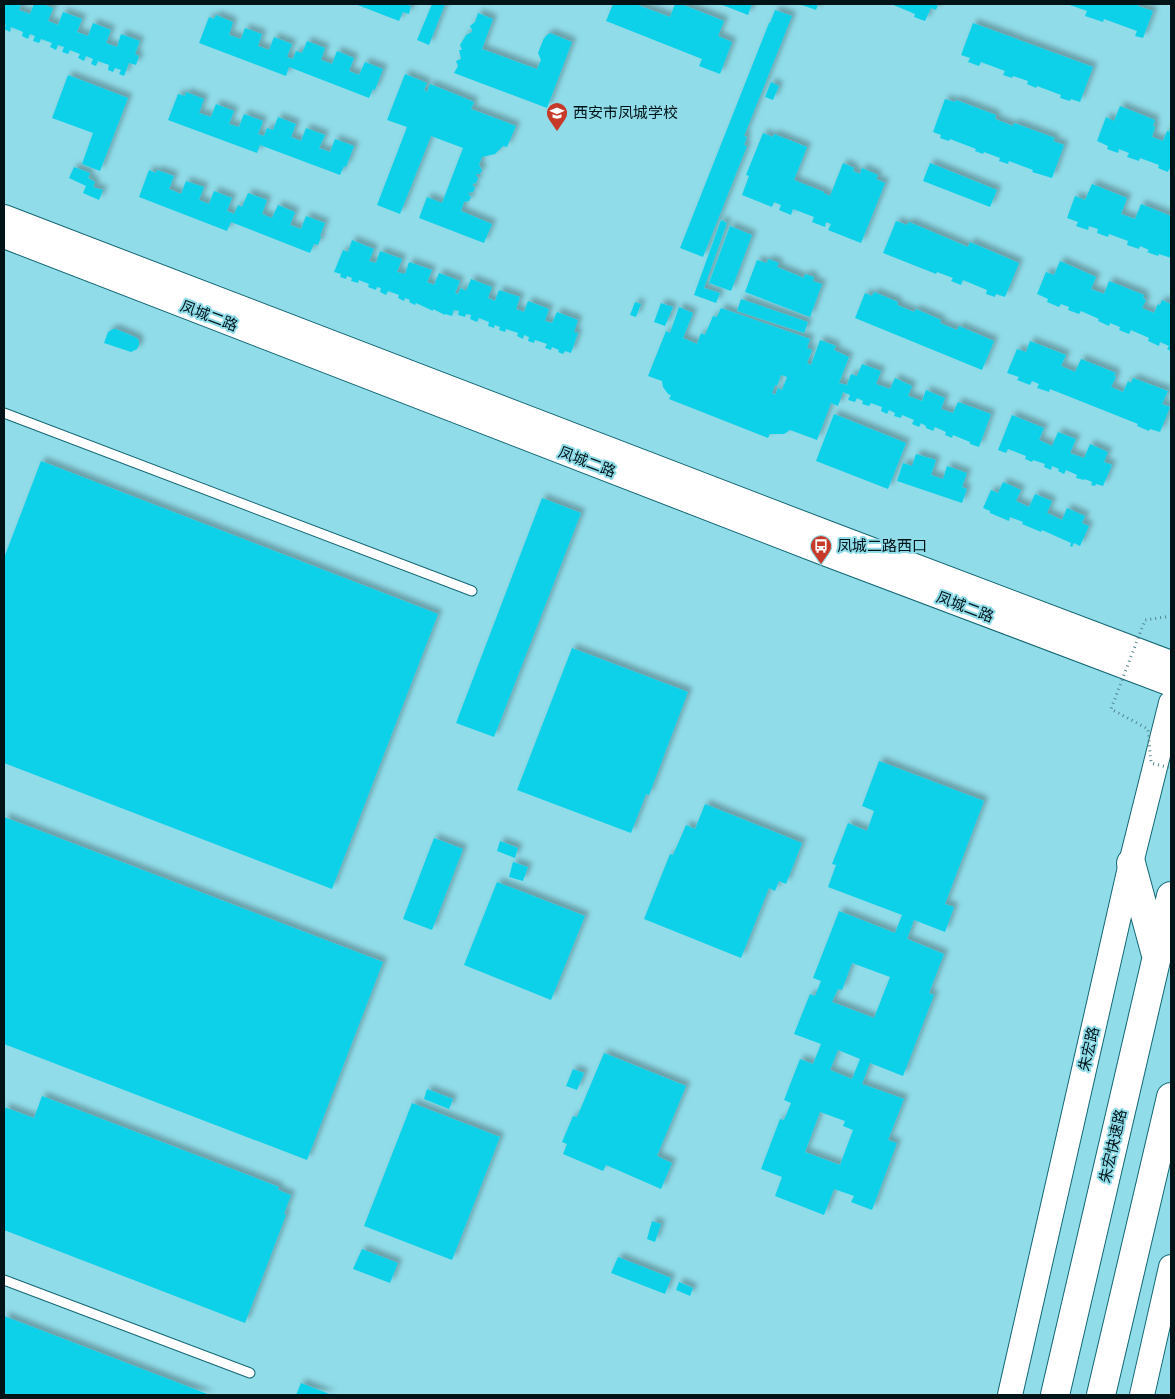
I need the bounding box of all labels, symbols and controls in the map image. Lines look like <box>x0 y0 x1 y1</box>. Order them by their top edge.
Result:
school or university icon: 西安市凤城学校 <box>545 101 569 132</box>
place label: 西安市凤城学校 <box>573 104 678 122</box>
street label: 凤城二路 <box>178 297 240 335</box>
street label: 凤城二路 <box>556 443 618 481</box>
bus stop icon: 凤城二路西口 <box>809 534 833 565</box>
place label: 凤城二路西口 <box>837 537 927 555</box>
street label: 凤城二路 <box>934 588 996 626</box>
street label: 朱宏路 <box>1075 1025 1103 1073</box>
street label: 朱宏快速路 <box>1096 1107 1130 1185</box>

